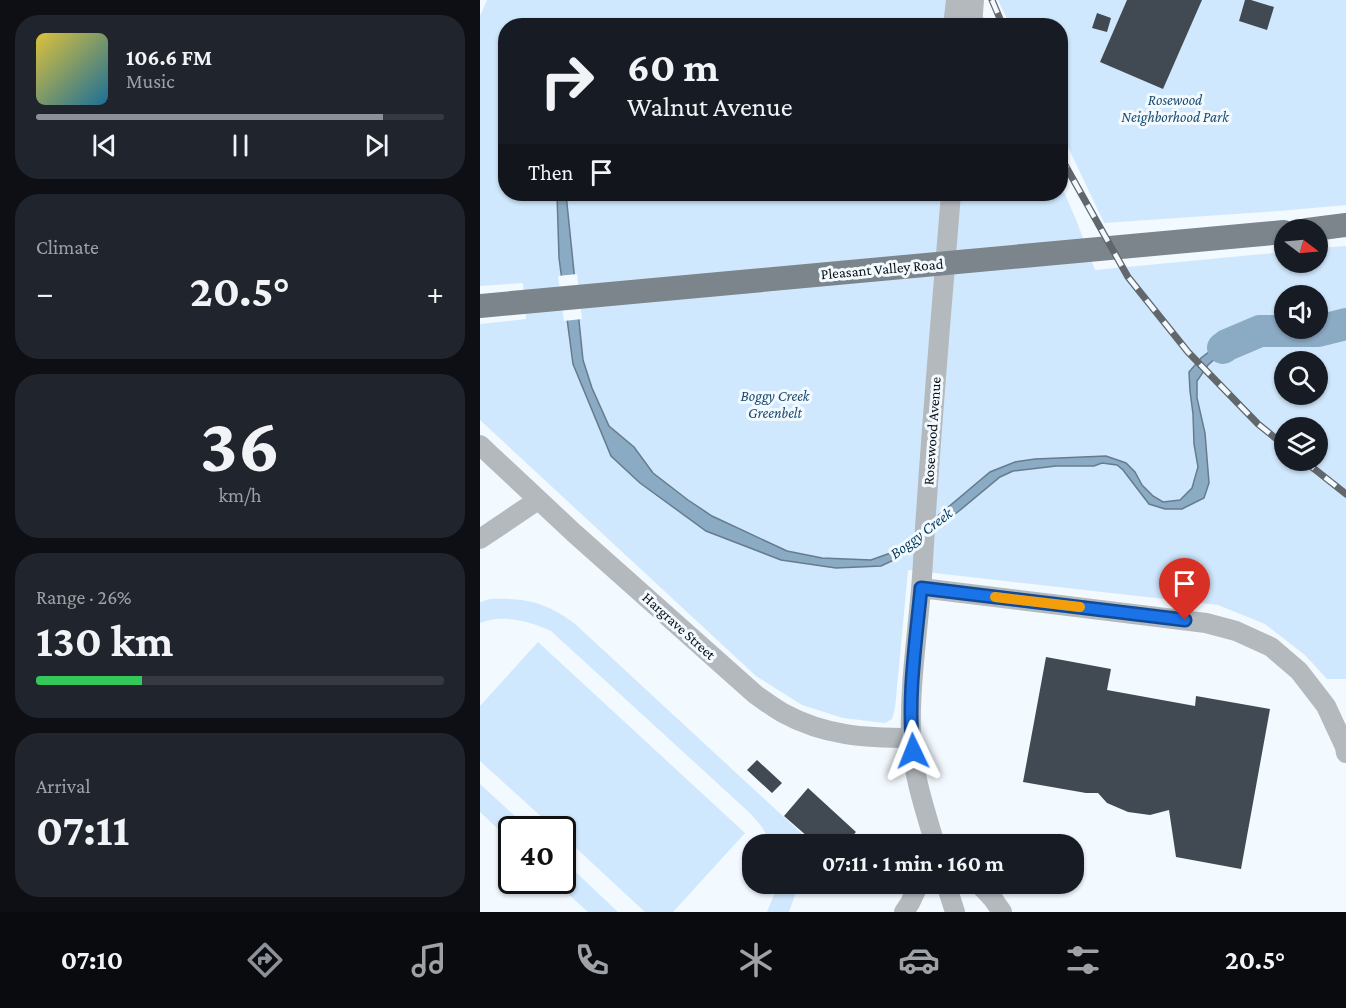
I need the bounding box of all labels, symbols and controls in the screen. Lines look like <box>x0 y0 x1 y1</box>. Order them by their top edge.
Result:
icon: right <box>528 42 606 120</box>
text: 60 m <box>627 43 719 90</box>
text: 106.6 FM <box>126 45 212 70</box>
text: Music <box>126 70 175 92</box>
text: Walnut Avenue <box>627 92 793 122</box>
park label: Rosewood Neighborhood Park <box>1121 92 1230 126</box>
icon: previous <box>88 129 121 162</box>
icon: pause <box>224 129 257 162</box>
icon: next <box>360 129 393 162</box>
icon: arrive <box>585 156 618 189</box>
text: Then <box>528 160 573 185</box>
north arrow <box>1274 219 1328 273</box>
map controls <box>1274 219 1328 471</box>
text: Climate <box>36 236 99 258</box>
street label: Pleasant Valley Road <box>820 256 944 283</box>
text: 20.5° <box>190 266 290 316</box>
text: − <box>36 274 53 311</box>
text: + <box>427 274 444 311</box>
button: sound <box>1274 285 1328 339</box>
button: search <box>1274 351 1328 405</box>
street label: Rosewood Avenue <box>920 376 944 486</box>
park label: Boggy Creek Greenbelt <box>741 388 811 421</box>
text: 36 <box>200 401 280 488</box>
button: layers <box>1274 417 1328 471</box>
text: km/h <box>218 484 262 506</box>
water label: Boggy Creek <box>887 504 957 563</box>
pin <box>1159 558 1210 620</box>
icon: arrive <box>1168 567 1201 600</box>
text: Range · 26% <box>36 586 132 608</box>
street label: Hargrave Street <box>639 589 719 664</box>
text: 130 km <box>36 616 173 666</box>
position arrow <box>881 719 945 783</box>
text: Arrival <box>36 775 90 797</box>
text: 07:11 <box>36 805 129 855</box>
speed limit sign: 40 <box>498 816 576 894</box>
text: 07:11 · 1 min · 160 m <box>822 851 1004 876</box>
icon: directions <box>244 939 286 981</box>
icon: music <box>408 939 450 981</box>
icon: phone <box>571 939 613 981</box>
icon: climate <box>735 939 777 981</box>
icon: car <box>898 939 940 981</box>
icon: filters <box>1062 939 1104 981</box>
text: 07:10 <box>61 945 123 975</box>
text: 20.5° <box>1225 945 1285 975</box>

